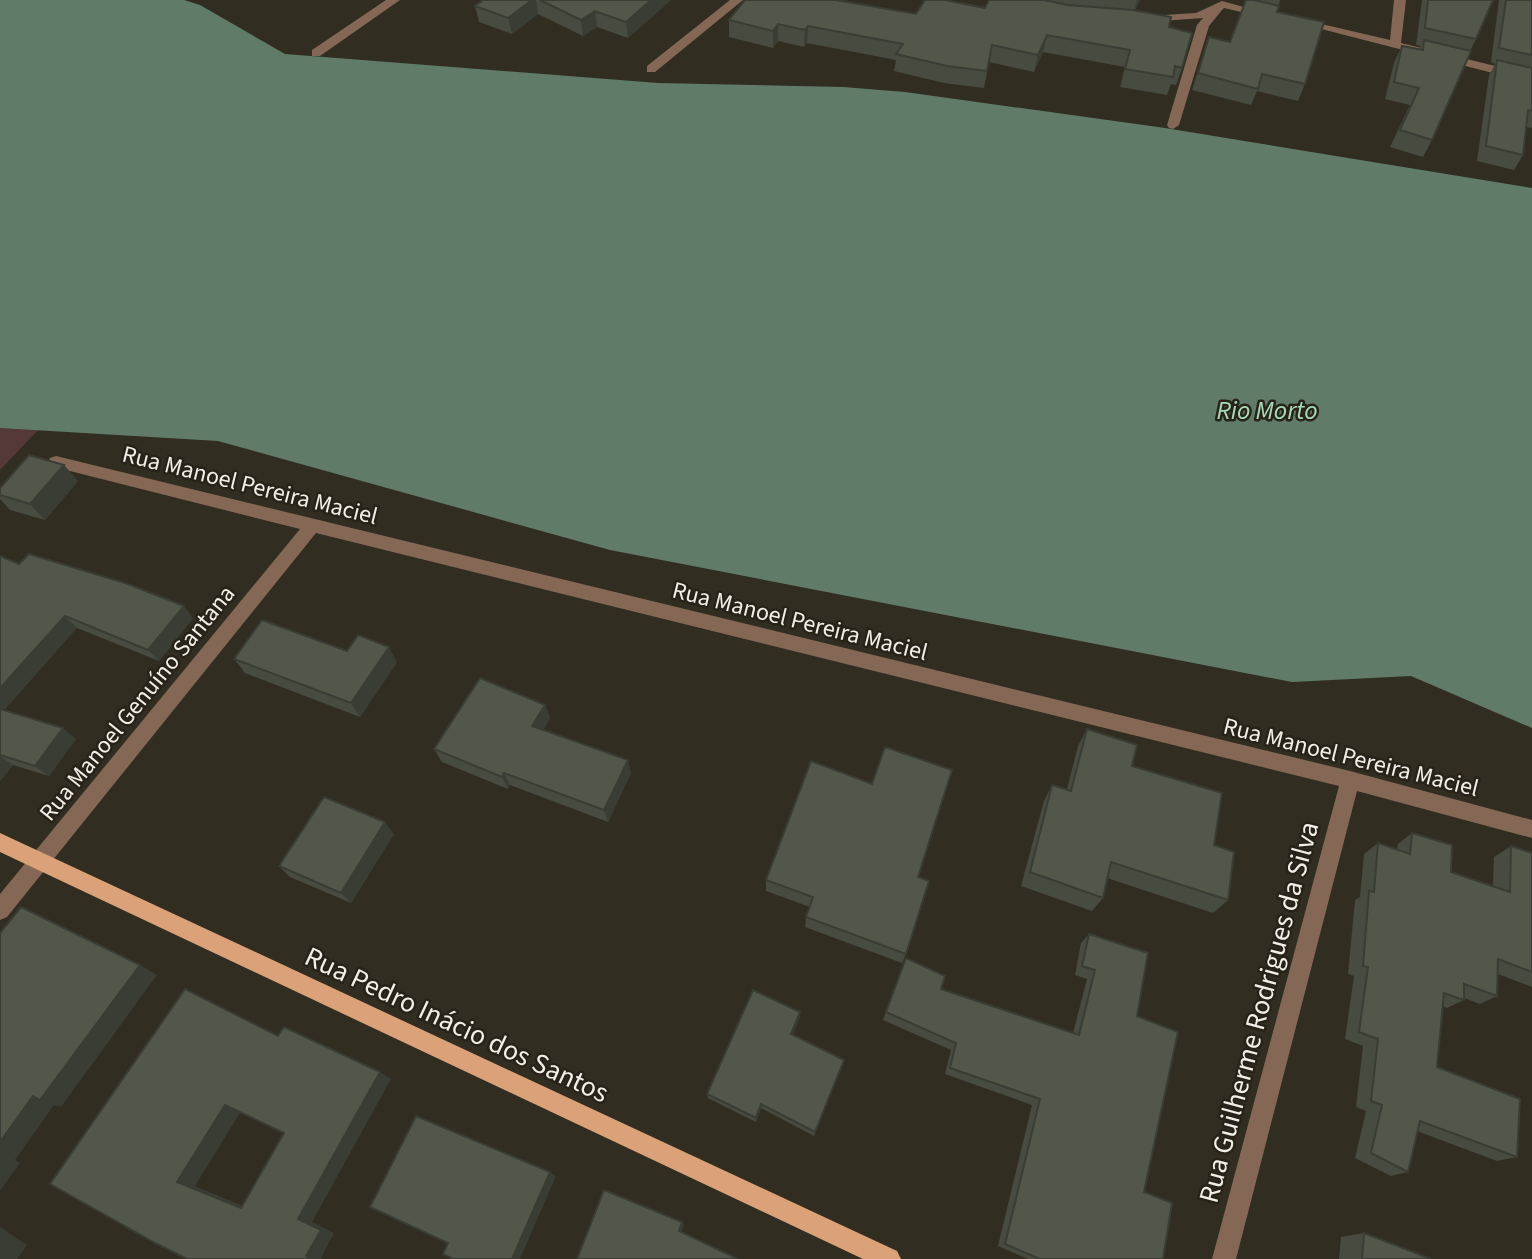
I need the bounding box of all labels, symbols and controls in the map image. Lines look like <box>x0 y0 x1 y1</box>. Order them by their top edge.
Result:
water label: Rio Morto <box>1216 392 1318 429</box>
street label: Rua Manoel Pereira Maciel <box>119 437 381 534</box>
street label: Rua Manoel Pereira Maciel <box>669 573 931 670</box>
street label: Rua Manoel Genuíno Santana <box>31 578 244 829</box>
street label: Rua Manoel Pereira Maciel <box>1220 709 1482 806</box>
street label: Rua Guilherme Rodrigues da Silva <box>1189 817 1329 1207</box>
street label: Rua Pedro Inácio dos Santos <box>298 937 615 1113</box>

